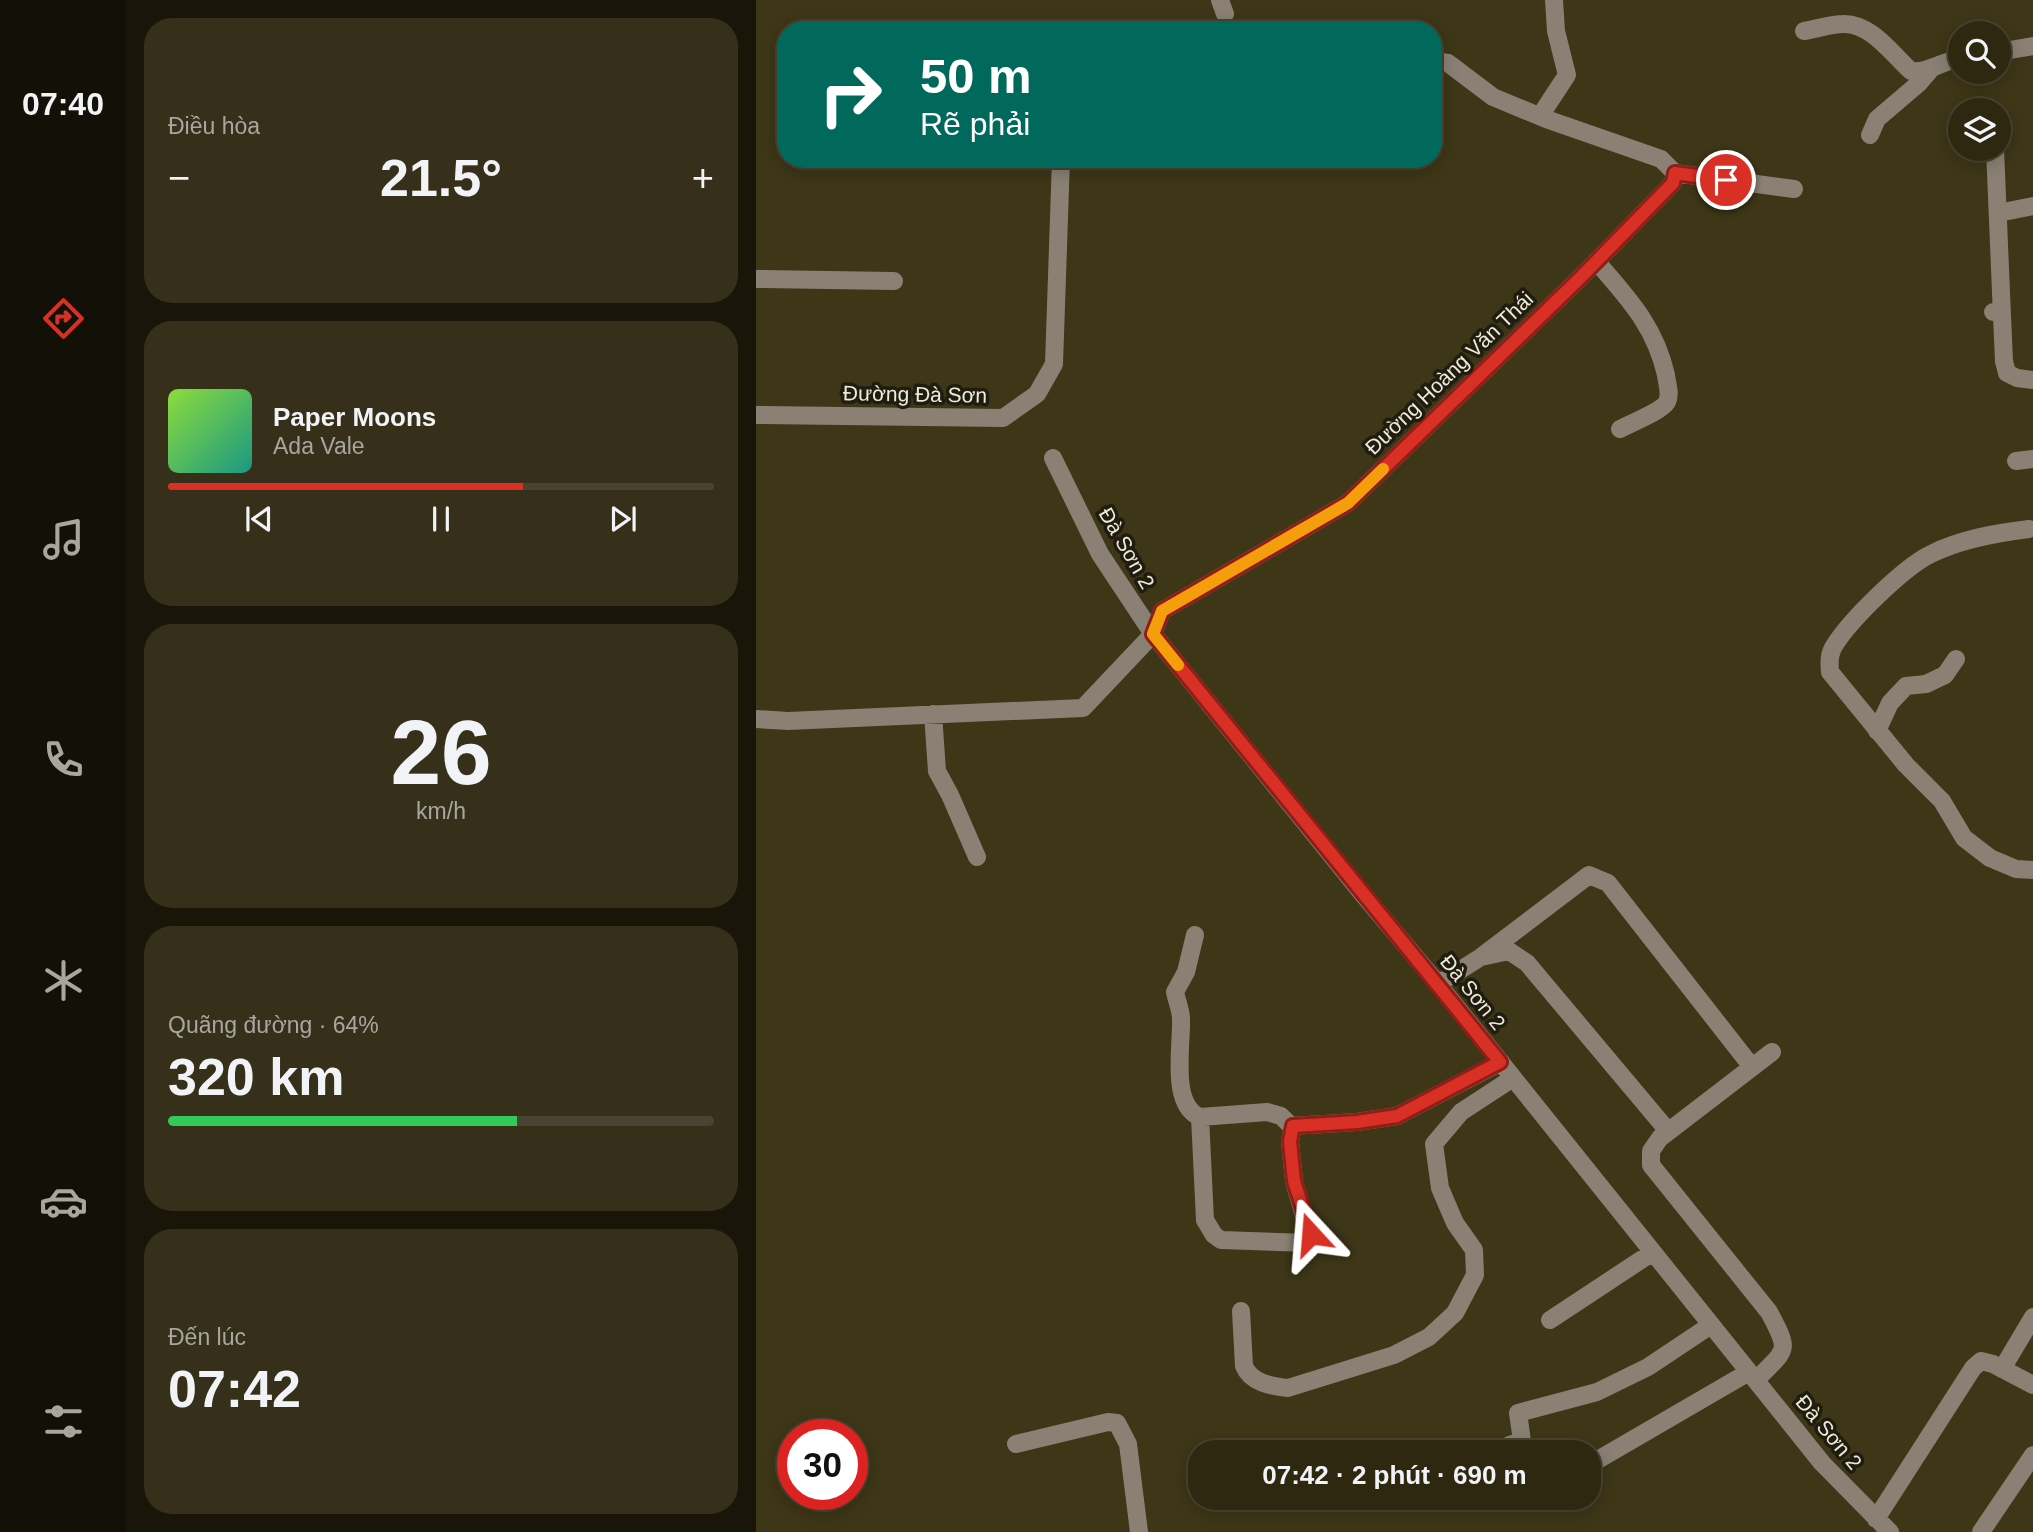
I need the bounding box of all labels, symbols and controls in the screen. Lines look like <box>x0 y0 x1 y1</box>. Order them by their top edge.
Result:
map controls <box>1948 21 2011 161</box>
button: search <box>1948 21 2011 84</box>
icon: right <box>805 49 896 140</box>
text: 50 m <box>920 49 1032 103</box>
text: 07:40 <box>22 86 104 122</box>
button: layers <box>1948 98 2011 161</box>
text: Rẽ phải <box>920 106 1030 142</box>
text: Điều hòa <box>168 113 260 139</box>
text: 21.5° <box>380 149 502 207</box>
pin <box>1696 150 1756 210</box>
text: − <box>168 157 190 199</box>
text: + <box>692 157 714 199</box>
icon: arrive <box>1707 161 1745 199</box>
street label: Đường Hoàng Văn Thái <box>1361 287 1537 459</box>
icon: directions <box>39 294 88 343</box>
street label: Đường Đà Sơn <box>843 381 987 407</box>
text: Paper Moons <box>273 402 436 432</box>
text: Ada Vale <box>273 433 365 459</box>
icon: previous <box>240 500 278 538</box>
icon: pause <box>422 500 460 538</box>
icon: next <box>604 500 642 538</box>
street label: Đà Sơn 2 <box>1095 503 1159 593</box>
icon: music <box>39 515 88 564</box>
text: 26 <box>390 702 492 803</box>
icon: phone <box>39 735 88 784</box>
text: km/h <box>416 798 466 824</box>
street label: Đà Sơn 2 <box>1436 950 1510 1034</box>
icon: climate <box>39 956 88 1005</box>
text: Quãng đường · 64% <box>168 1012 379 1038</box>
text: 320 km <box>168 1048 344 1106</box>
icon: car <box>39 1177 88 1226</box>
position arrow <box>1274 1197 1348 1271</box>
text: Đến lúc <box>168 1324 246 1350</box>
text: 07:42 <box>168 1360 301 1418</box>
street label: Đà Sơn 2 <box>1791 1390 1867 1474</box>
icon: filters <box>39 1397 88 1446</box>
speed limit sign: 30 <box>777 1419 868 1510</box>
text: 07:42 · 2 phút · 690 m <box>1262 1460 1527 1490</box>

